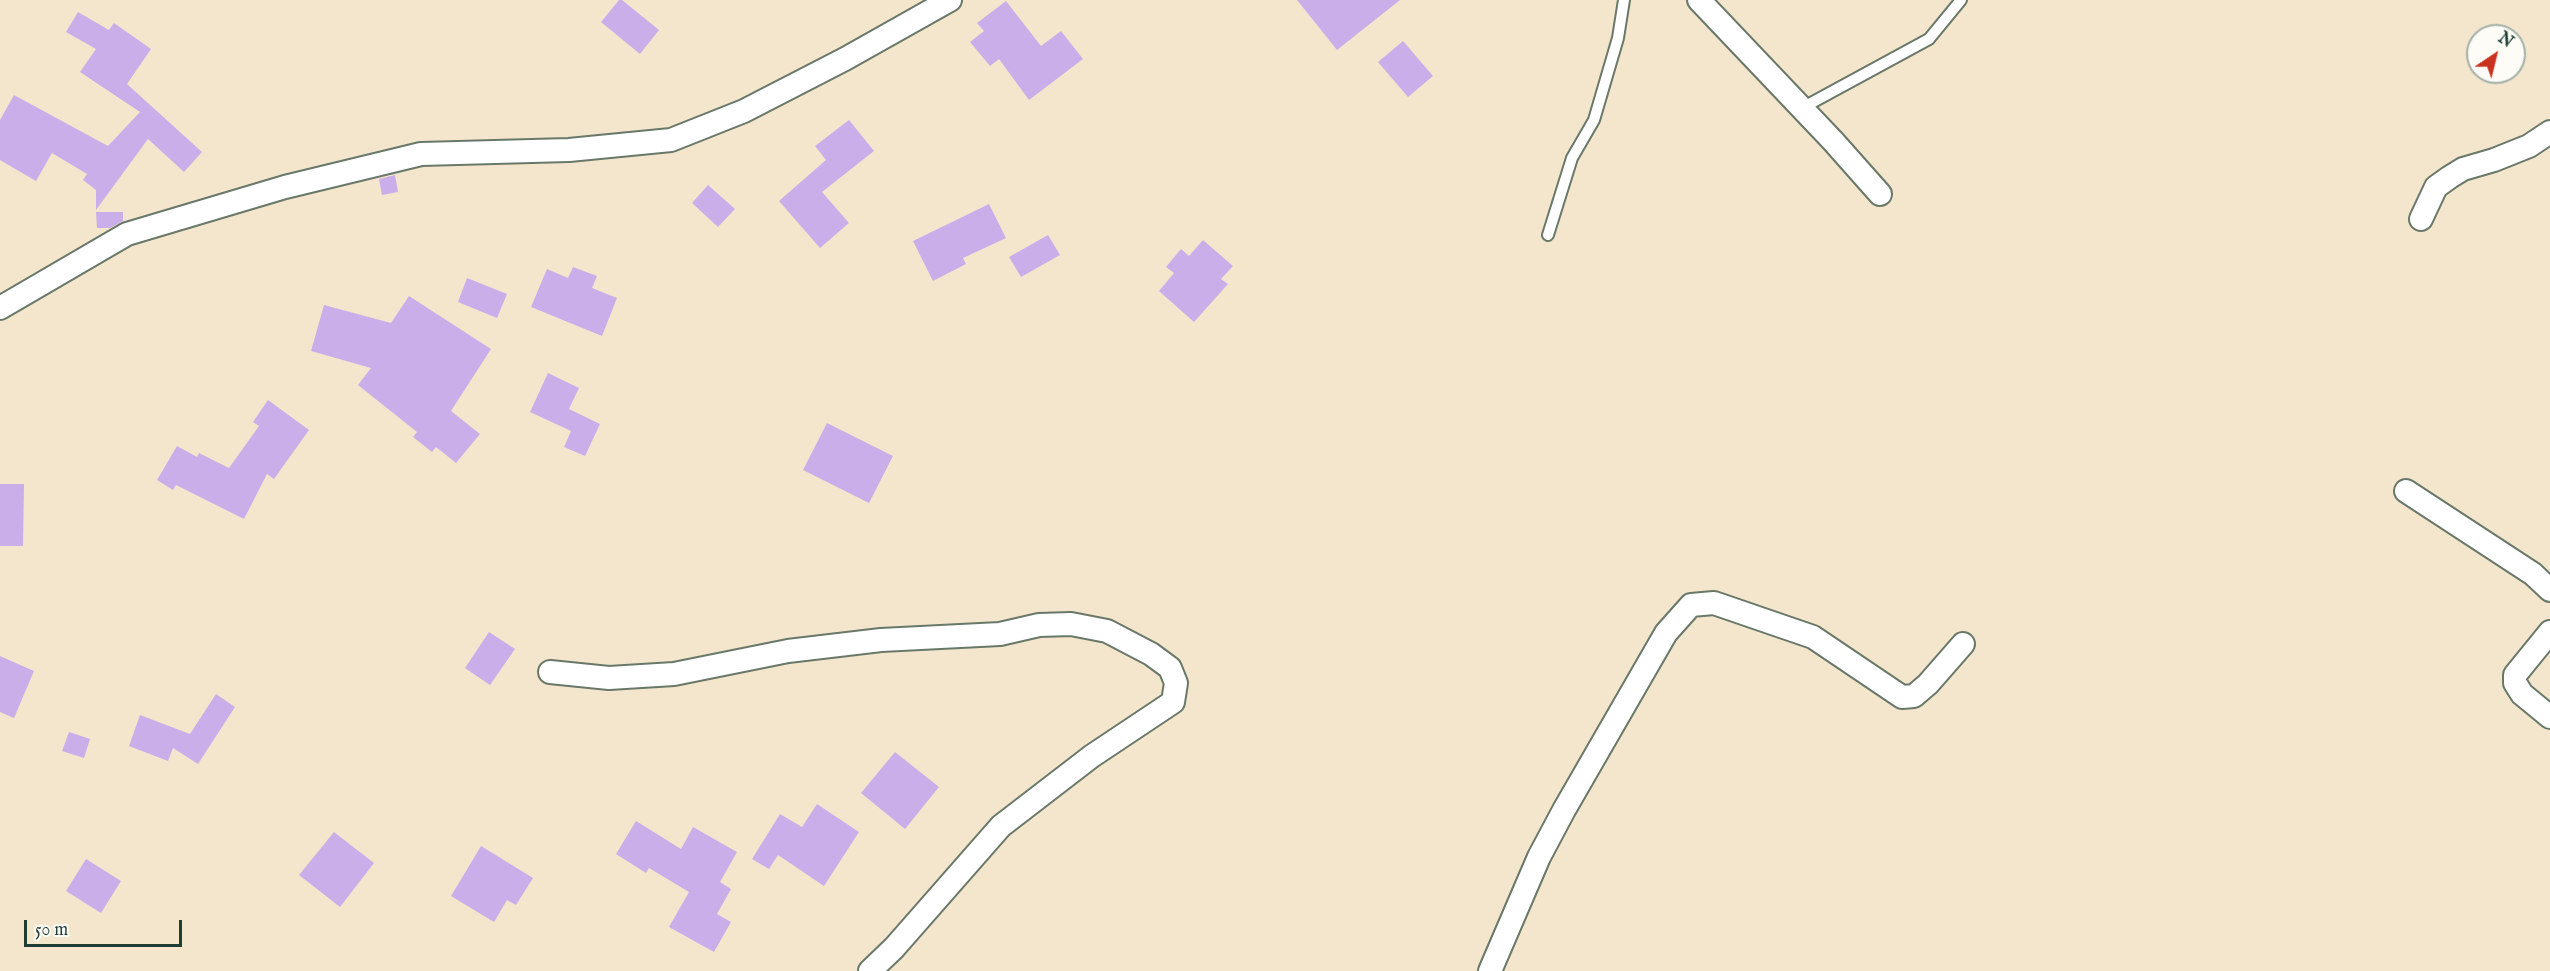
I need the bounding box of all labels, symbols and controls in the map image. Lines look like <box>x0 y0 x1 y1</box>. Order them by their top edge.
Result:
north arrow <box>2466 24 2526 84</box>
text: N <box>2494 29 2517 53</box>
scale bar <box>27 908 184 946</box>
text: 50 m <box>35 919 68 942</box>

